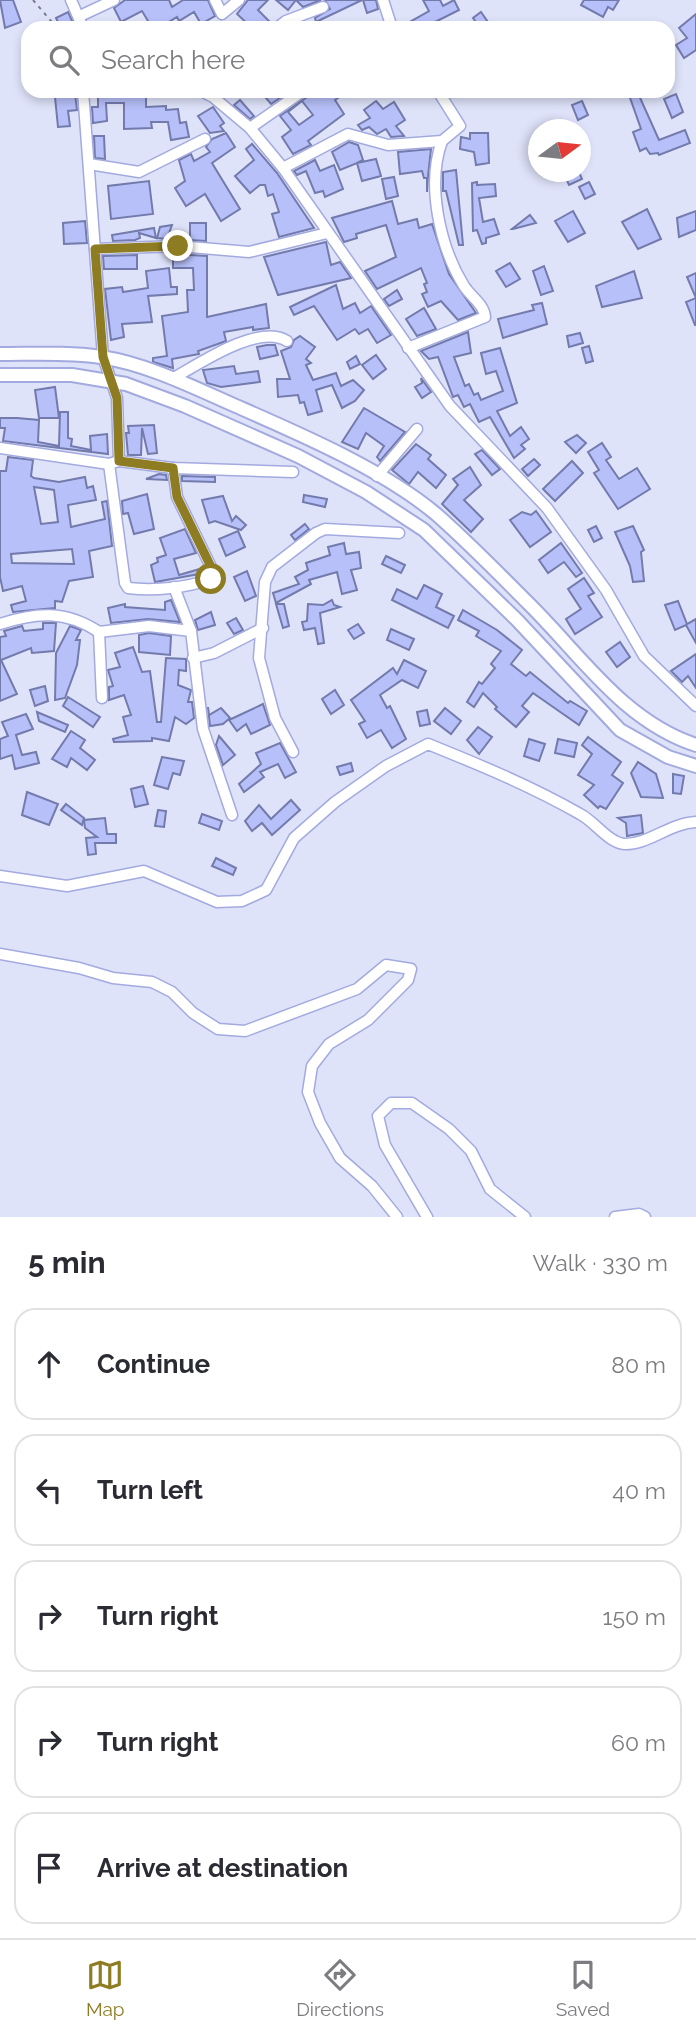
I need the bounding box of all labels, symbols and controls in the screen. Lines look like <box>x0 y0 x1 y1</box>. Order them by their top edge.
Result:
search box <box>21 21 675 98</box>
icon: search <box>45 41 83 79</box>
text: Search here <box>101 45 245 75</box>
north arrow <box>528 119 591 182</box>
route end <box>162 230 193 261</box>
route start <box>195 563 226 594</box>
text: 5 min <box>28 1245 106 1280</box>
text: Walk · 330 m <box>532 1249 668 1276</box>
icon: ahead <box>30 1345 68 1383</box>
text: Continue <box>97 1349 210 1379</box>
text: 80 m <box>611 1351 666 1378</box>
icon: left <box>30 1471 68 1509</box>
text: Turn left <box>97 1475 203 1505</box>
text: 40 m <box>612 1477 666 1504</box>
icon: right <box>30 1597 68 1635</box>
text: Turn right <box>97 1601 218 1631</box>
text: 150 m <box>603 1603 666 1630</box>
icon: right <box>30 1723 68 1761</box>
text: Turn right <box>97 1727 218 1757</box>
text: 60 m <box>611 1729 666 1756</box>
icon: arrive <box>30 1849 68 1887</box>
text: Arrive at destination <box>97 1853 348 1883</box>
tab: Map <box>86 1956 125 2020</box>
tab: Directions <box>296 1956 384 2020</box>
tab: Saved <box>556 1956 610 2020</box>

